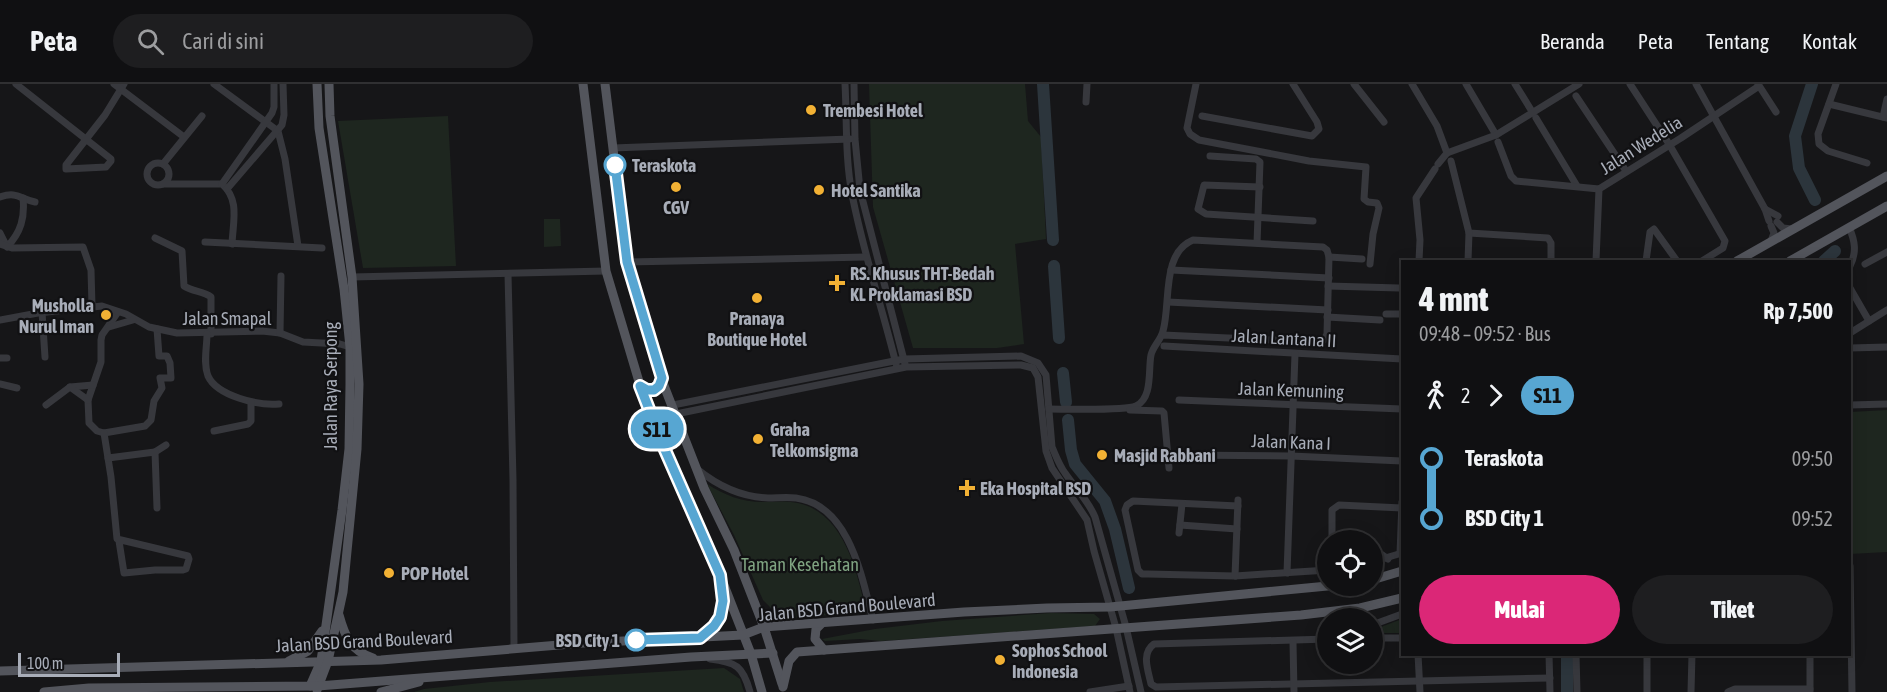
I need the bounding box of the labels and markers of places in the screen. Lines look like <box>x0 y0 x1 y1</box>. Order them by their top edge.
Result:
place label: Trembesi Hotel <box>823 100 923 121</box>
marker: Trembesi Hotel <box>804 103 818 117</box>
marker: Teraskota <box>604 154 626 176</box>
place label: Teraskota <box>632 155 696 176</box>
marker: CGV <box>669 180 683 194</box>
place label: Hotel Santika <box>831 180 921 201</box>
marker: Hotel Santika <box>812 183 826 197</box>
place label: CGV <box>663 197 689 218</box>
place label: RS. Khusus THT-Bedah KL Proklamasi BSD <box>850 263 995 305</box>
marker: RS. Khusus THT-Bedah KL Proklamasi BSD <box>828 274 846 292</box>
marker: Pranaya Boutique Hotel <box>750 291 764 305</box>
place label: Musholla Nurul Iman <box>19 295 94 337</box>
marker: Musholla Nurul Iman <box>99 308 113 322</box>
place label: Pranaya Boutique Hotel <box>707 308 807 350</box>
place label: Graha Telkomsigma <box>770 419 858 461</box>
marker: Graha Telkomsigma <box>751 432 765 446</box>
place label: Masjid Rabbani <box>1114 445 1216 466</box>
marker: Masjid Rabbani <box>1095 448 1109 462</box>
place label: Eka Hospital BSD <box>980 478 1091 499</box>
marker: Eka Hospital BSD <box>958 479 976 497</box>
place label: POP Hotel <box>401 563 469 584</box>
marker: POP Hotel <box>382 566 396 580</box>
marker: BSD City 1 <box>625 629 647 651</box>
place label: BSD City 1 <box>556 630 620 651</box>
place label: Sophos School Indonesia <box>1012 640 1107 682</box>
marker: Sophos School Indonesia <box>993 653 1007 667</box>

